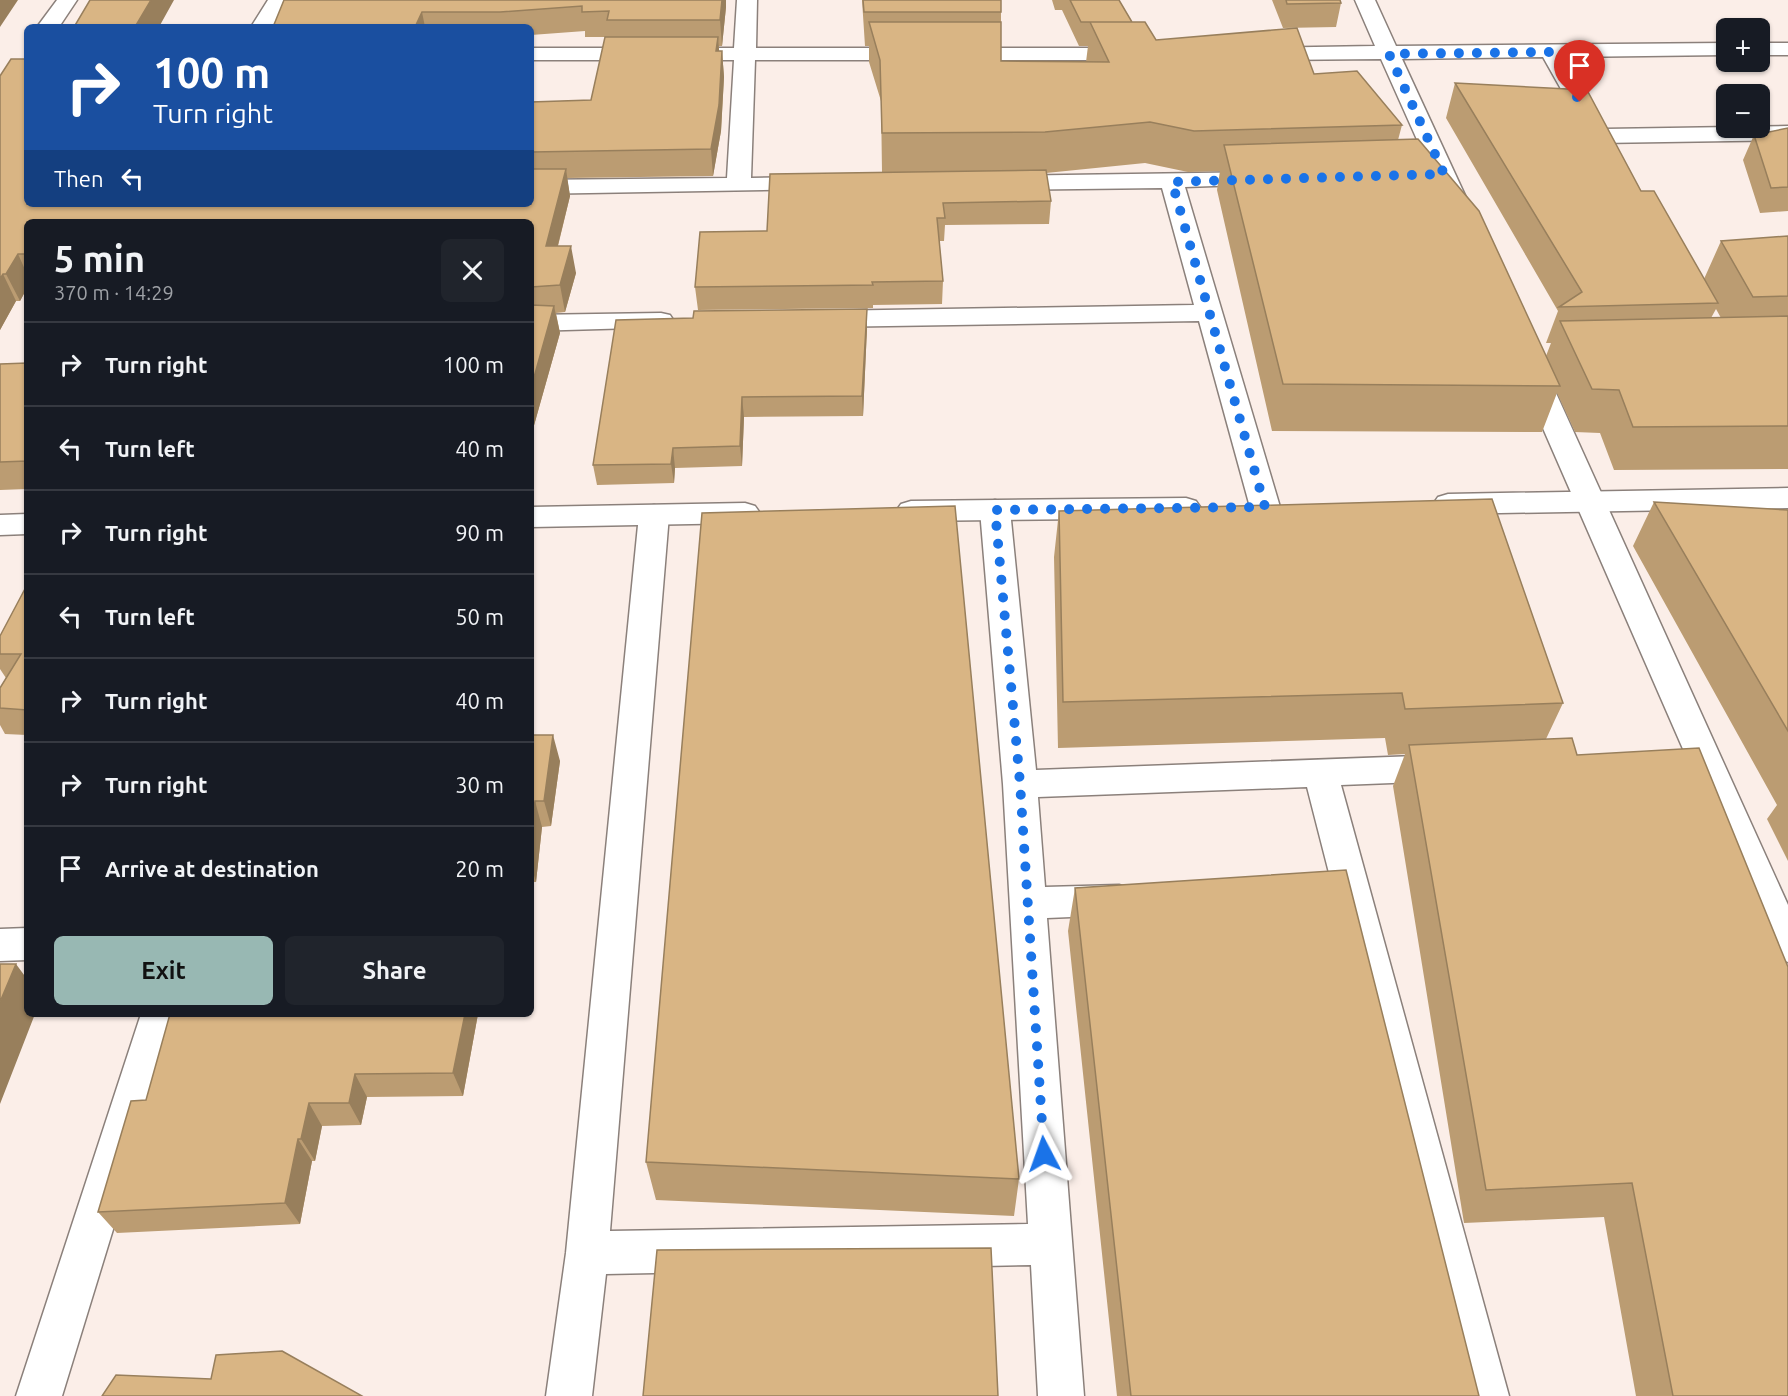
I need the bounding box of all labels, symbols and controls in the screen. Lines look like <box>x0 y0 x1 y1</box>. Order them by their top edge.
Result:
map controls <box>1716 18 1770 138</box>
button: + <box>1716 18 1770 72</box>
pin <box>1554 40 1605 102</box>
icon: right <box>54 48 132 126</box>
text: 100 m <box>153 49 270 96</box>
icon: arrive <box>1563 49 1596 82</box>
button: − <box>1716 84 1770 138</box>
text: Turn right <box>153 98 273 128</box>
icon: left <box>116 162 149 195</box>
text: Then <box>54 166 104 191</box>
text: 5 min <box>54 238 145 279</box>
button: close <box>441 239 504 302</box>
text: 370 m · 14:29 <box>54 281 174 304</box>
icon: right <box>54 348 87 381</box>
text: Turn right <box>105 352 207 377</box>
text: 100 m <box>443 352 504 377</box>
icon: left <box>54 432 87 465</box>
text: Turn left <box>105 436 195 461</box>
text: 40 m <box>455 436 504 461</box>
icon: right <box>54 516 87 549</box>
text: Turn right <box>105 520 207 545</box>
text: 90 m <box>455 520 504 545</box>
icon: left <box>54 600 87 633</box>
text: Turn left <box>105 604 195 629</box>
text: 50 m <box>455 604 504 629</box>
icon: right <box>54 684 87 717</box>
text: Turn right <box>105 688 207 713</box>
text: 40 m <box>455 688 504 713</box>
icon: right <box>54 768 87 801</box>
text: Turn right <box>105 772 207 797</box>
text: 30 m <box>455 772 504 797</box>
icon: arrive <box>54 852 87 885</box>
text: Arrive at destination <box>105 856 319 881</box>
text: 20 m <box>455 856 504 881</box>
button: Exit <box>54 936 273 1005</box>
button: Share <box>285 936 504 1005</box>
position arrow <box>1012 1122 1076 1186</box>

